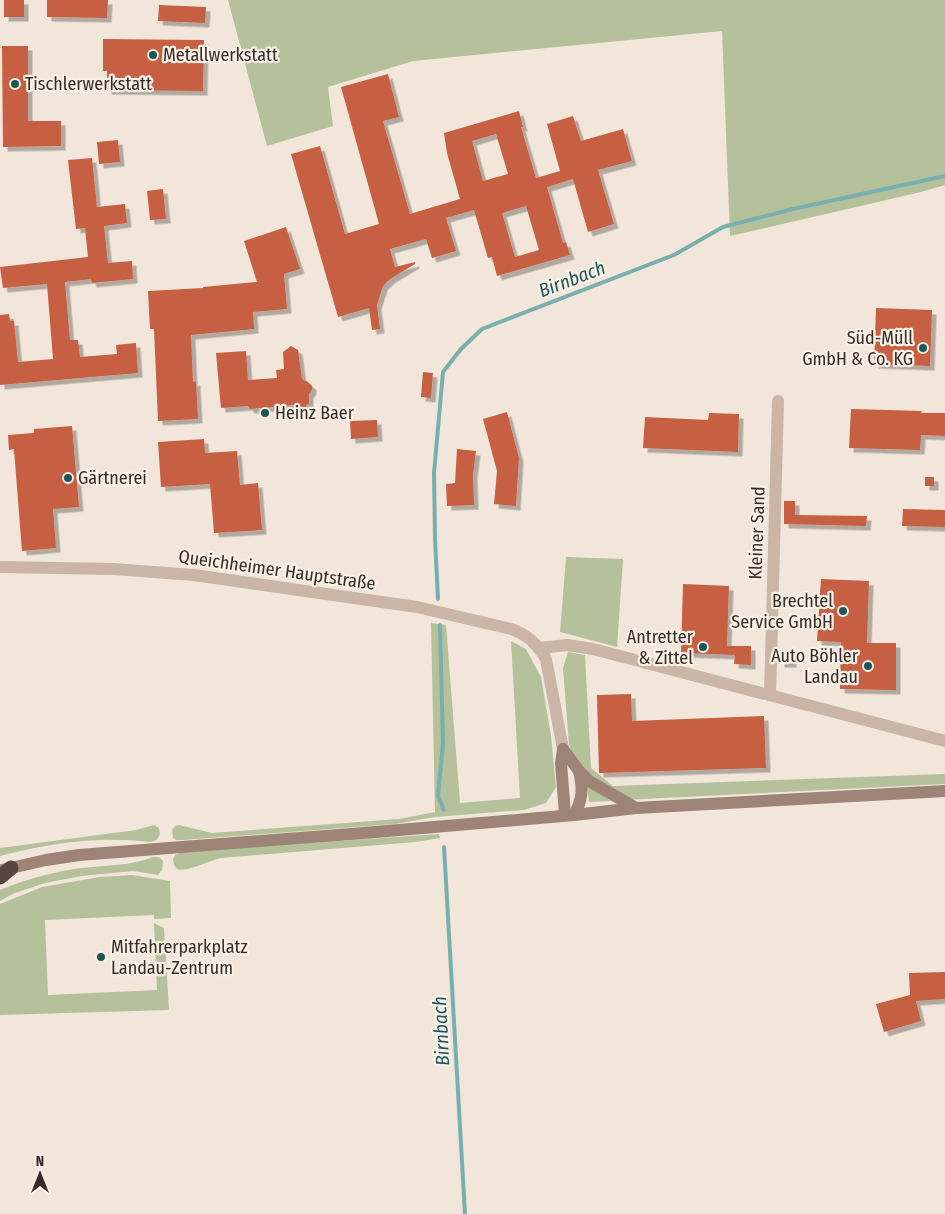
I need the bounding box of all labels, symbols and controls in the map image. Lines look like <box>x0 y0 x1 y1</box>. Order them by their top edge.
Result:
place label: Metallwerkstatt <box>163 44 278 66</box>
marker: Metallwerkstatt <box>147 49 159 61</box>
place label: Tischlerwerkstatt <box>25 73 152 95</box>
marker: Tischlerwerkstatt <box>9 78 21 90</box>
water label: Birnbach <box>535 256 609 302</box>
place label: Süd-Müll GmbH & Co. KG <box>802 327 913 370</box>
marker: Süd-Müll GmbH & Co. KG <box>917 342 929 354</box>
place label: Heinz Baer <box>275 402 355 424</box>
marker: Heinz Baer <box>259 407 271 419</box>
place label: Gärtnerei <box>78 467 147 489</box>
marker: Gärtnerei <box>62 472 74 484</box>
street label: Kleiner Sand <box>744 486 770 580</box>
street label: Queichheimer Hauptstraße <box>177 545 377 595</box>
place label: Brechtel Service GmbH <box>731 590 833 633</box>
marker: Brechtel Service GmbH <box>837 605 849 617</box>
place label: Antretter & Zittel <box>627 626 694 669</box>
marker: Antretter & Zittel <box>697 641 709 653</box>
place label: Auto Böhler Landau <box>771 645 859 688</box>
marker: Auto Böhler Landau <box>862 660 874 672</box>
place label: Mitfahrerparkplatz Landau-Zentrum <box>111 936 248 979</box>
marker: Mitfahrerparkplatz Landau-Zentrum <box>95 951 107 963</box>
water label: Birnbach <box>428 996 454 1066</box>
north arrow <box>15 1149 65 1199</box>
text: N <box>36 1153 44 1170</box>

